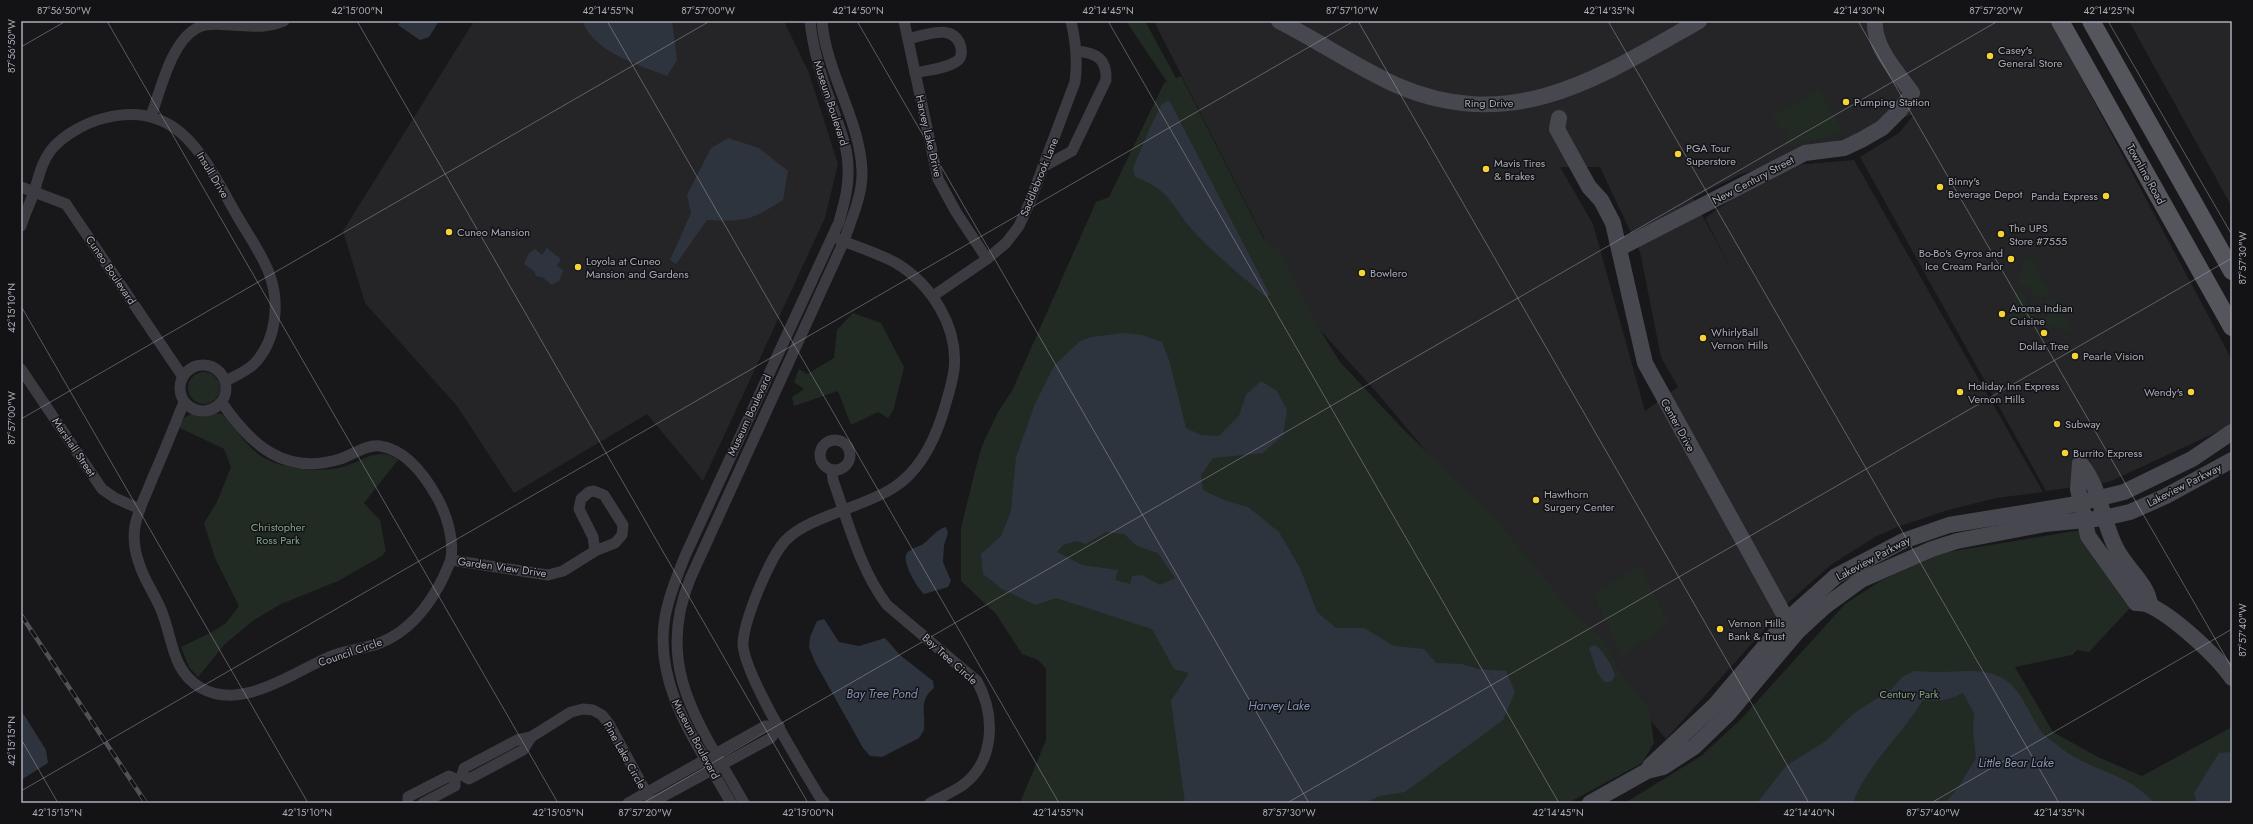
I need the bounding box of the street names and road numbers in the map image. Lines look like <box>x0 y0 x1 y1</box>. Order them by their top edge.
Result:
street label: Museum Boulevard <box>810 58 852 148</box>
street label: Harvey Lake Drive <box>912 93 946 179</box>
street label: Ring Drive <box>1465 95 1514 111</box>
street label: Saddlebrook Lane <box>1016 135 1062 219</box>
street label: Townline Road <box>2123 141 2169 207</box>
street label: Insull Drive <box>193 149 233 201</box>
street label: New Century Street <box>1709 151 1797 208</box>
street label: Cuneo Boulevard <box>82 232 140 308</box>
street label: Museum Boulevard <box>723 371 775 459</box>
street label: Center Drive <box>1657 395 1699 455</box>
street label: Marshall Street <box>48 414 100 480</box>
street label: Lakeview Parkway <box>2144 459 2224 511</box>
street label: Lakeview Parkway <box>1833 532 1913 584</box>
street label: Garden View Drive <box>457 553 548 581</box>
street label: Bay Tree Circle <box>919 630 981 688</box>
street label: Council Circle <box>316 634 384 670</box>
street label: Museum Boulevard <box>668 696 724 782</box>
street label: Pine Lake Circle <box>600 718 650 792</box>

